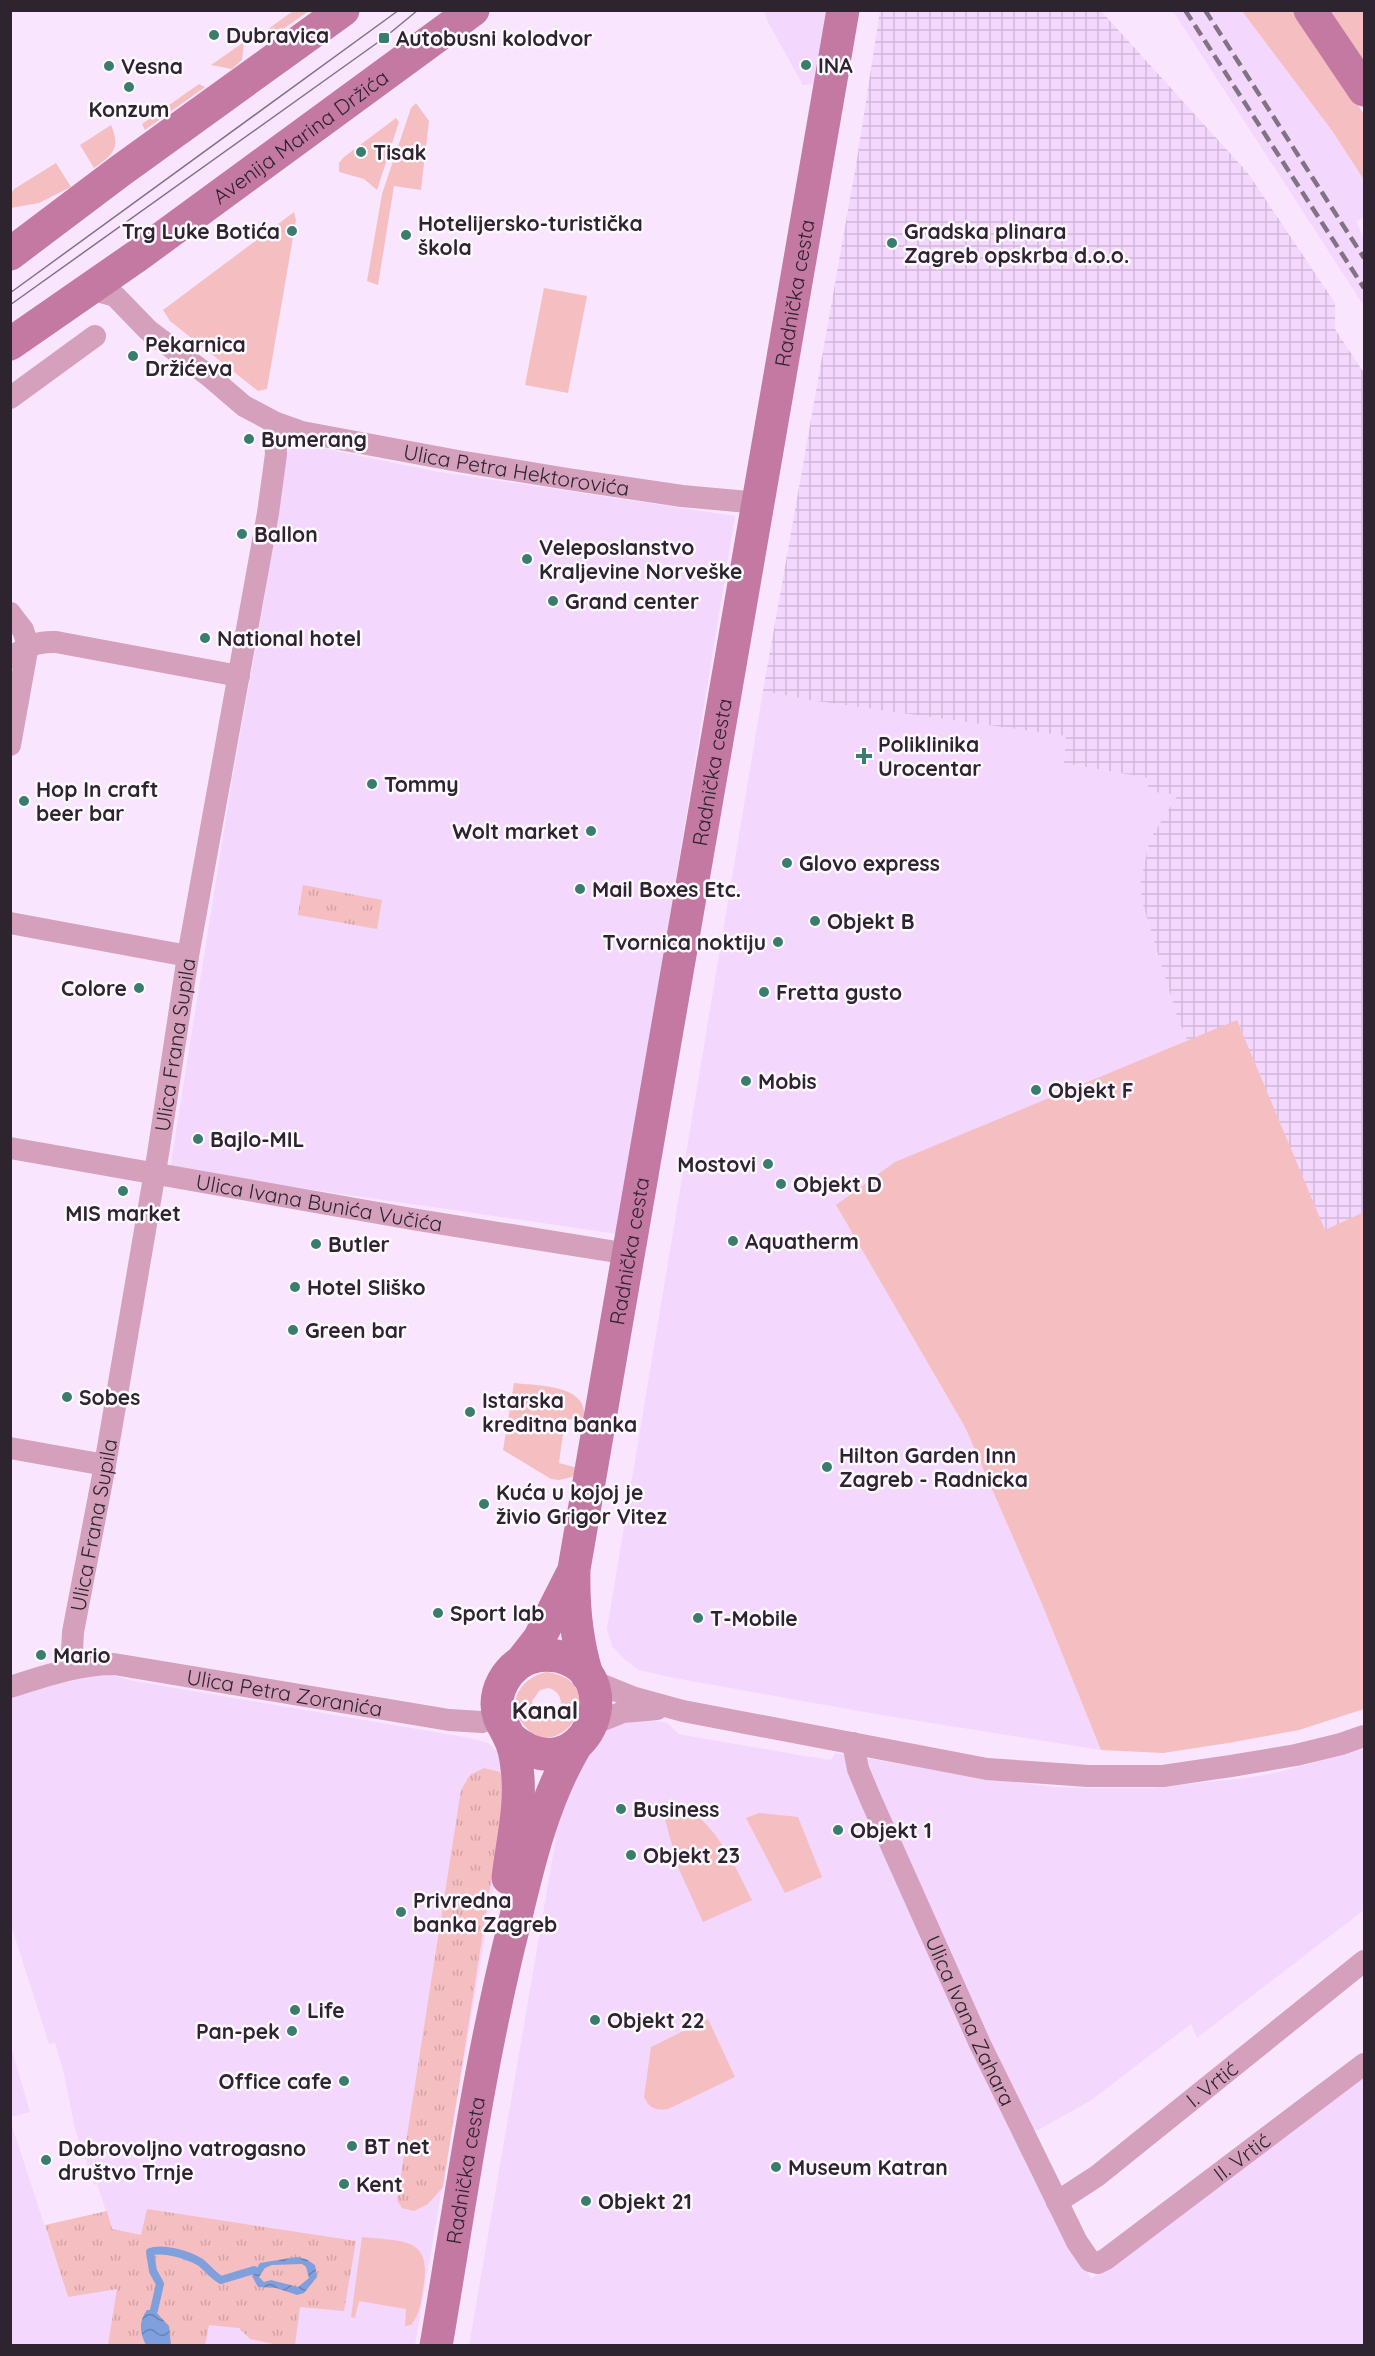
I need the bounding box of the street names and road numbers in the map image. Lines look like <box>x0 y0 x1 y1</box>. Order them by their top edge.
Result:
street label: Avenija Marina Držića <box>207 63 393 209</box>
street label: Radnička cesta <box>769 217 820 369</box>
street label: Ulica Petra Hektorovića <box>401 438 631 501</box>
street label: Radnička cesta <box>686 696 737 848</box>
street label: Ulica Frana Supila <box>149 956 201 1133</box>
street label: Ulica Ivana Bunića Vučića <box>194 1168 444 1237</box>
street label: Radnička cesta <box>603 1175 654 1327</box>
street label: Ulica Frana Supila <box>64 1437 122 1613</box>
street label: Ulica Petra Zoranića <box>185 1663 385 1722</box>
street label: Ulica Ivana Zahara <box>920 1931 1021 2110</box>
street label: I. Vrtić <box>1181 2055 1243 2112</box>
street label: Radnička cesta <box>440 2095 490 2246</box>
street label: II. Vrtić <box>1208 2127 1275 2186</box>

